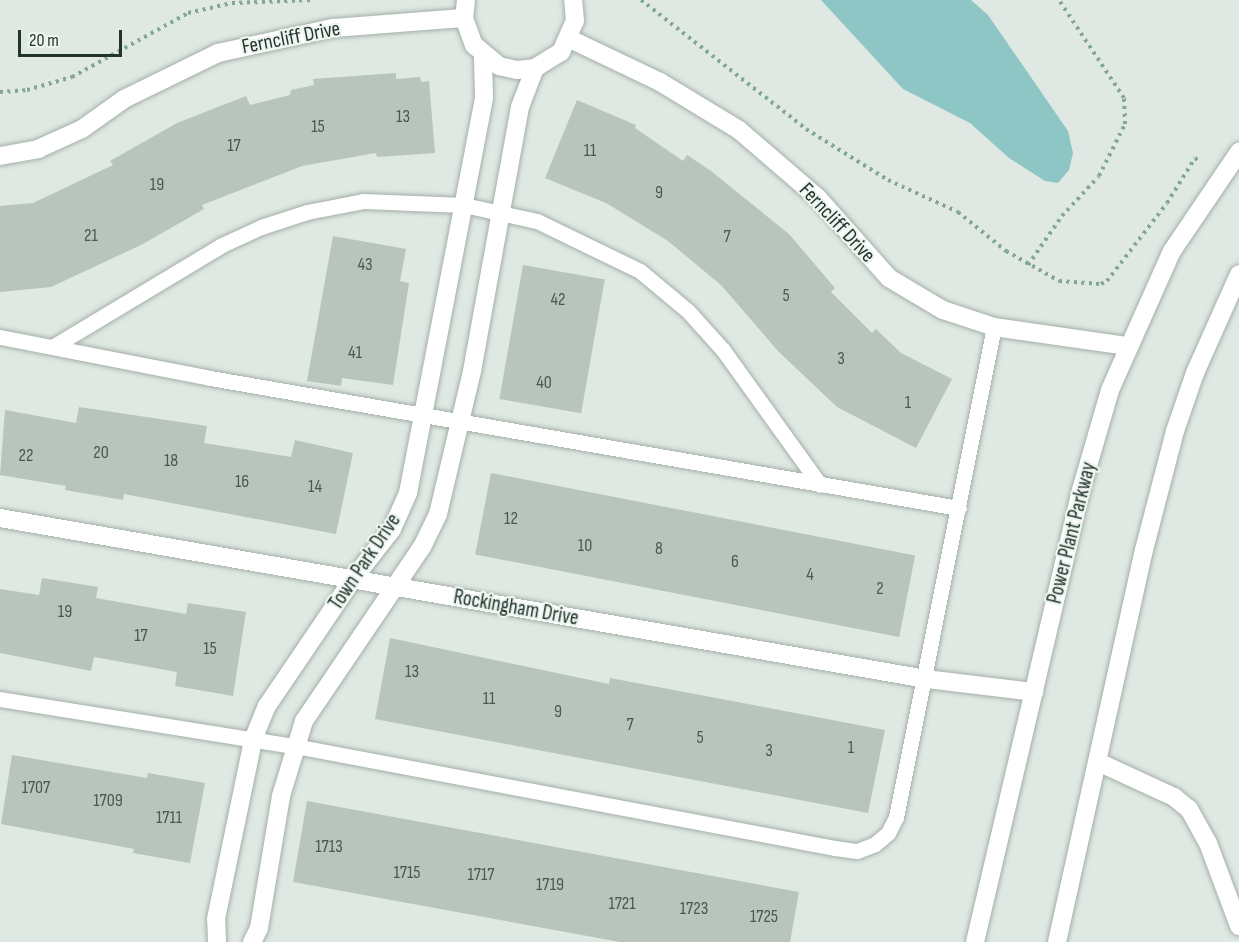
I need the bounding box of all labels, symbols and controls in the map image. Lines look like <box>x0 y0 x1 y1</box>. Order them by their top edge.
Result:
street label: Ferncliff Drive <box>240 16 342 60</box>
scale bar <box>21 18 124 56</box>
text: 20 m <box>29 30 59 51</box>
house number: 13 <box>396 106 410 128</box>
house number: 15 <box>311 116 325 138</box>
house number: 17 <box>227 135 241 157</box>
house number: 11 <box>584 140 596 162</box>
house number: 19 <box>150 174 164 196</box>
street label: Ferncliff Drive <box>794 178 880 268</box>
house number: 9 <box>655 182 663 204</box>
house number: 21 <box>84 225 98 247</box>
house number: 7 <box>723 226 731 248</box>
house number: 43 <box>357 254 373 276</box>
house number: 5 <box>782 285 790 307</box>
house number: 42 <box>550 289 566 311</box>
house number: 41 <box>348 342 362 364</box>
house number: 3 <box>837 348 845 370</box>
house number: 40 <box>536 372 552 394</box>
house number: 1 <box>905 392 911 414</box>
house number: 20 <box>93 442 109 464</box>
house number: 22 <box>19 445 33 467</box>
house number: 18 <box>164 450 178 472</box>
street label: Power Plant Parkway <box>1042 460 1102 606</box>
house number: 16 <box>235 471 249 493</box>
house number: 14 <box>308 476 322 498</box>
house number: 12 <box>504 508 518 530</box>
street label: Town Park Drive <box>324 509 406 615</box>
house number: 10 <box>578 535 592 557</box>
house number: 8 <box>655 538 663 560</box>
house number: 6 <box>731 551 739 573</box>
house number: 4 <box>806 564 814 586</box>
house number: 2 <box>876 578 884 600</box>
street label: Rockingham Drive <box>452 585 580 631</box>
house number: 19 <box>58 601 72 623</box>
house number: 17 <box>134 625 148 647</box>
house number: 15 <box>203 638 217 660</box>
house number: 13 <box>405 661 419 683</box>
house number: 11 <box>483 688 495 710</box>
house number: 9 <box>554 701 562 723</box>
house number: 7 <box>626 714 634 736</box>
house number: 5 <box>696 727 704 749</box>
house number: 1 <box>848 737 854 759</box>
house number: 3 <box>765 740 773 762</box>
house number: 1707 <box>22 777 50 799</box>
house number: 1709 <box>93 790 123 812</box>
house number: 1711 <box>156 807 182 829</box>
house number: 1713 <box>315 836 343 858</box>
house number: 1715 <box>393 862 421 884</box>
house number: 1717 <box>468 864 494 886</box>
house number: 1719 <box>536 874 564 896</box>
house number: 1721 <box>608 893 636 915</box>
house number: 1723 <box>680 898 708 920</box>
house number: 1725 <box>750 906 778 928</box>

